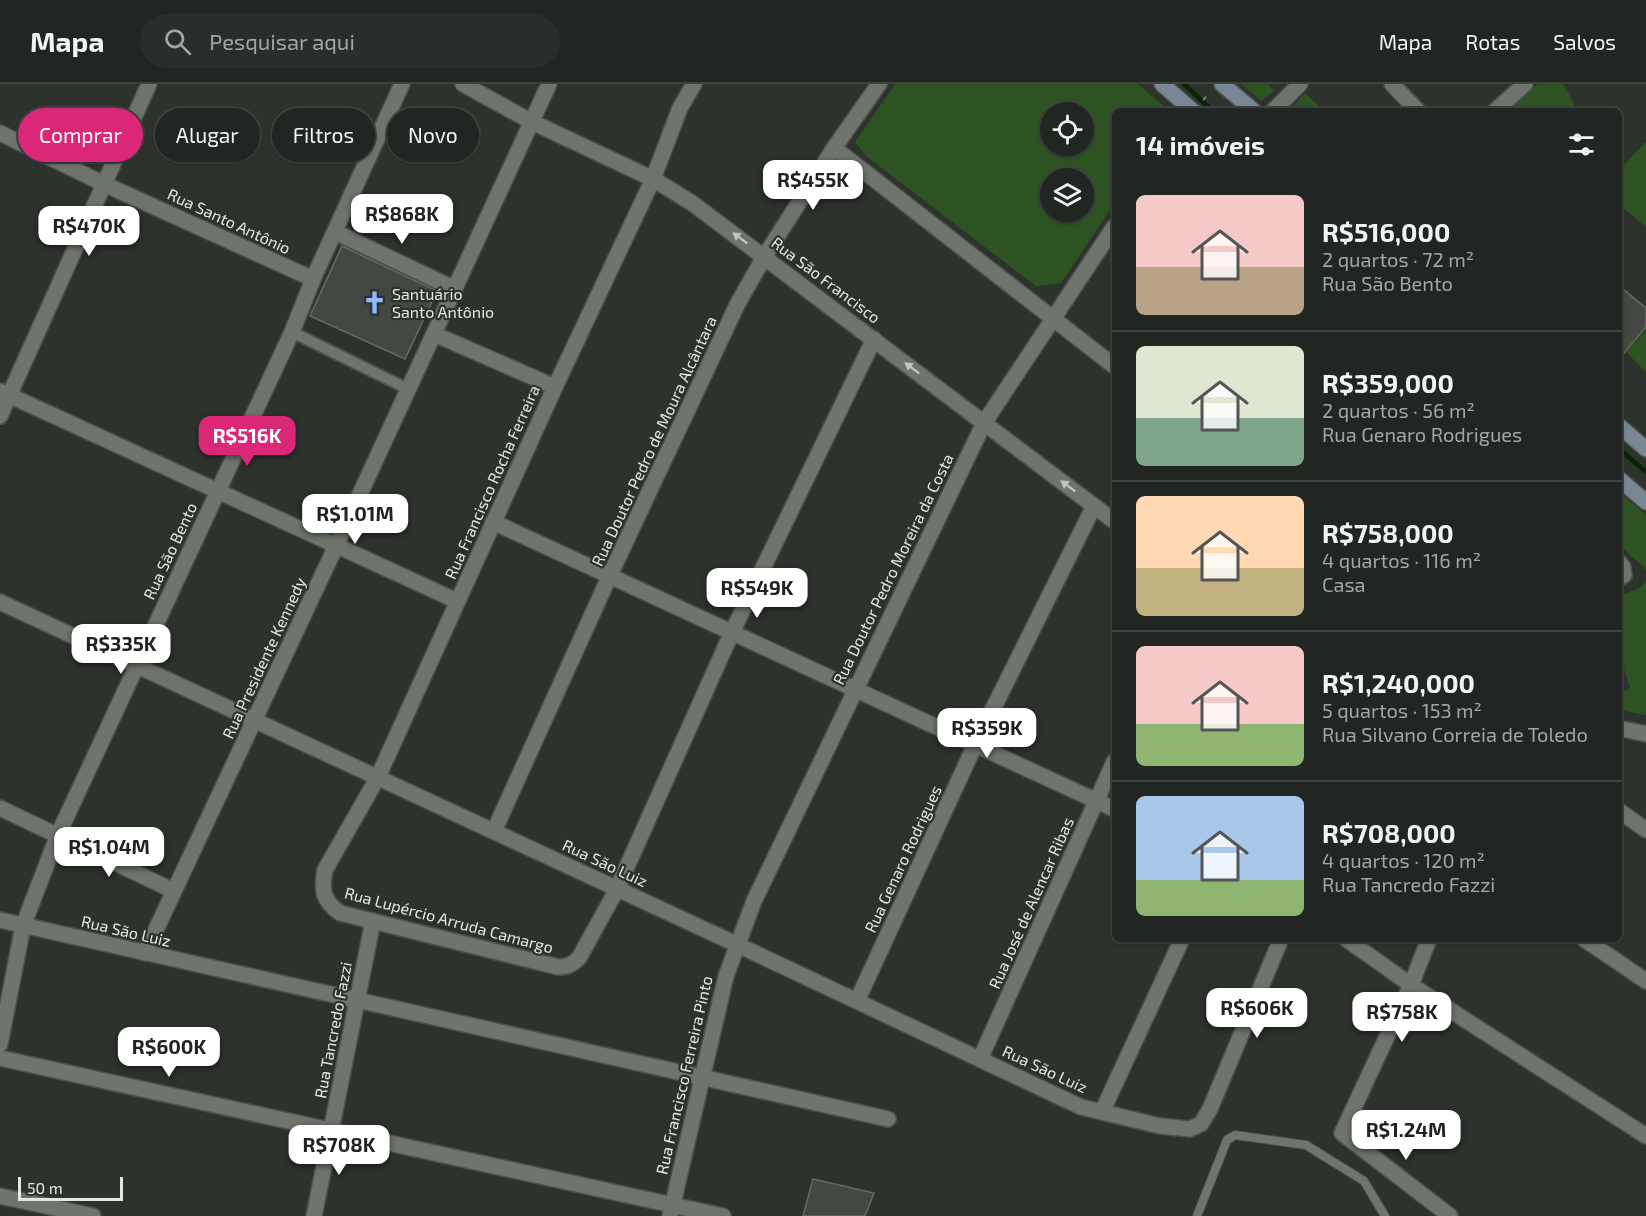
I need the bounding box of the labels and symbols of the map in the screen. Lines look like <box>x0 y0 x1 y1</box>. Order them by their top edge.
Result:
pin: R$455K <box>764 160 862 211</box>
street label: Rua Santo Antônio <box>165 184 294 257</box>
pin: R$868K <box>353 194 451 245</box>
pin: R$470K <box>40 206 138 257</box>
street label: Rua São Francisco <box>768 232 884 327</box>
one-way arrow <box>732 233 747 245</box>
place label: Santuário Santo Antônio <box>392 284 494 321</box>
church icon: Santuário Santo Antônio <box>361 290 387 316</box>
street label: Rua Doutor Pedro de Moura Alcântara <box>587 313 720 569</box>
one-way arrow <box>905 362 921 374</box>
street label: Rua Francisco Rocha Ferreira <box>440 382 543 582</box>
pin: R$516K <box>198 416 296 467</box>
street label: Rua Doutor Pedro Moreira da Costa <box>828 450 957 687</box>
one-way arrow <box>1060 480 1075 492</box>
pin: R$1.01M <box>300 494 410 545</box>
street label: Rua São Bento <box>139 499 200 602</box>
pin: R$549K <box>708 568 806 619</box>
street label: Rua Presidente Kennedy <box>218 574 310 741</box>
pin: R$335K <box>72 624 170 675</box>
pin: R$359K <box>938 708 1036 759</box>
street label: Rua Genaro Rodrigues <box>860 782 945 935</box>
street label: Rua José de Alencar Ribas <box>984 814 1077 991</box>
pin: R$1.04M <box>54 827 164 878</box>
street label: Rua São Luiz <box>560 835 651 890</box>
street label: Rua Lupércio Arruda Camargo <box>343 882 556 957</box>
street label: Rua São Luiz <box>80 911 173 950</box>
street label: Rua Tancredo Fazzi <box>310 960 355 1100</box>
street label: Rua Francisco Ferreira Pinto <box>651 974 716 1176</box>
pin: R$606K <box>1208 988 1306 1039</box>
pin: R$758K <box>1353 992 1451 1043</box>
pin: R$600K <box>120 1027 218 1078</box>
street label: Rua São Luiz <box>1000 1041 1091 1096</box>
pin: R$1.24M <box>1351 1110 1461 1161</box>
pin: R$708K <box>290 1125 388 1176</box>
scale bar <box>18 1174 123 1202</box>

